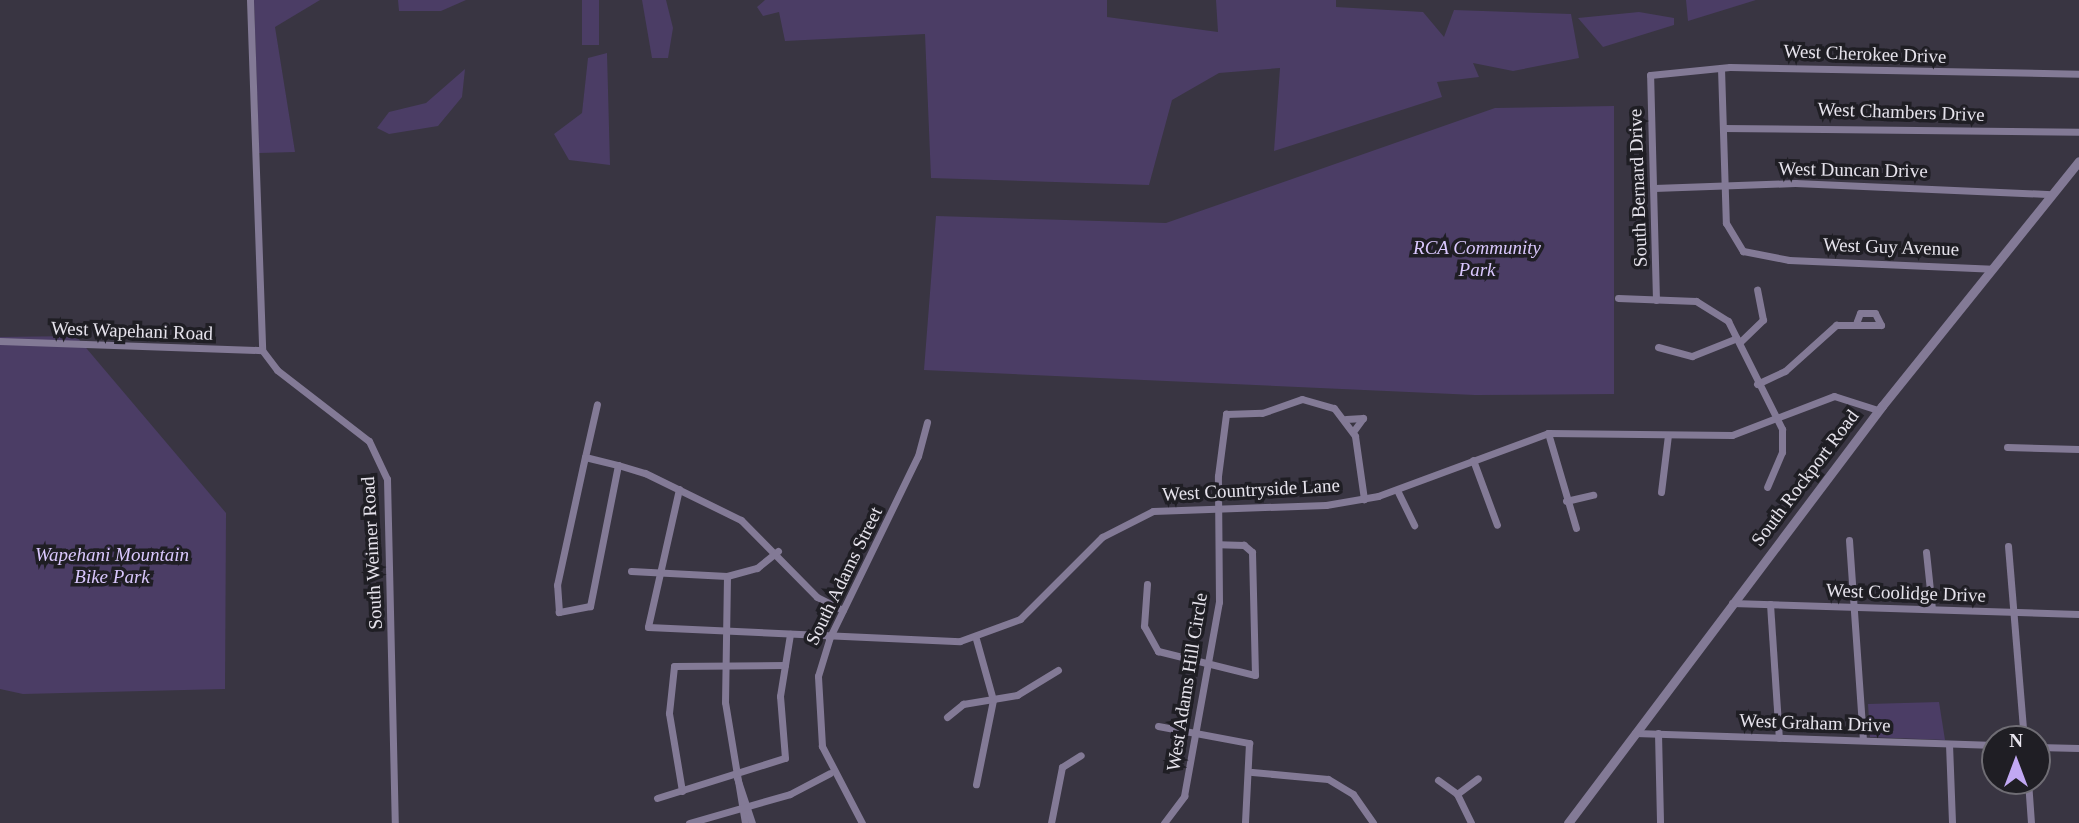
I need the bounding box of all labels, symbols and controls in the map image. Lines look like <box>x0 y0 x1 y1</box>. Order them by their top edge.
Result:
street label: West Cherokee Drive <box>1783 40 1947 68</box>
street label: West Chambers Drive <box>1817 98 1985 126</box>
street label: South Bernard Drive <box>1624 109 1652 267</box>
street label: West Duncan Drive <box>1778 157 1928 183</box>
street label: West Guy Avenue <box>1822 233 1960 261</box>
park label: RCA Community Park <box>1413 237 1541 281</box>
street label: West Wapehani Road <box>50 317 214 345</box>
street label: South Rockport Road <box>1746 405 1864 551</box>
street label: West Countryside Lane <box>1162 474 1340 506</box>
street label: South Weimer Road <box>357 476 387 630</box>
street label: South Adams Street <box>800 503 888 649</box>
park label: Wapehani Mountain Bike Park <box>35 544 189 588</box>
street label: West Coolidge Drive <box>1826 579 1986 607</box>
street label: West Adams Hill Circle <box>1162 591 1212 773</box>
street label: West Graham Drive <box>1739 709 1891 737</box>
north arrow <box>1981 725 2051 795</box>
text: N <box>2009 730 2023 751</box>

